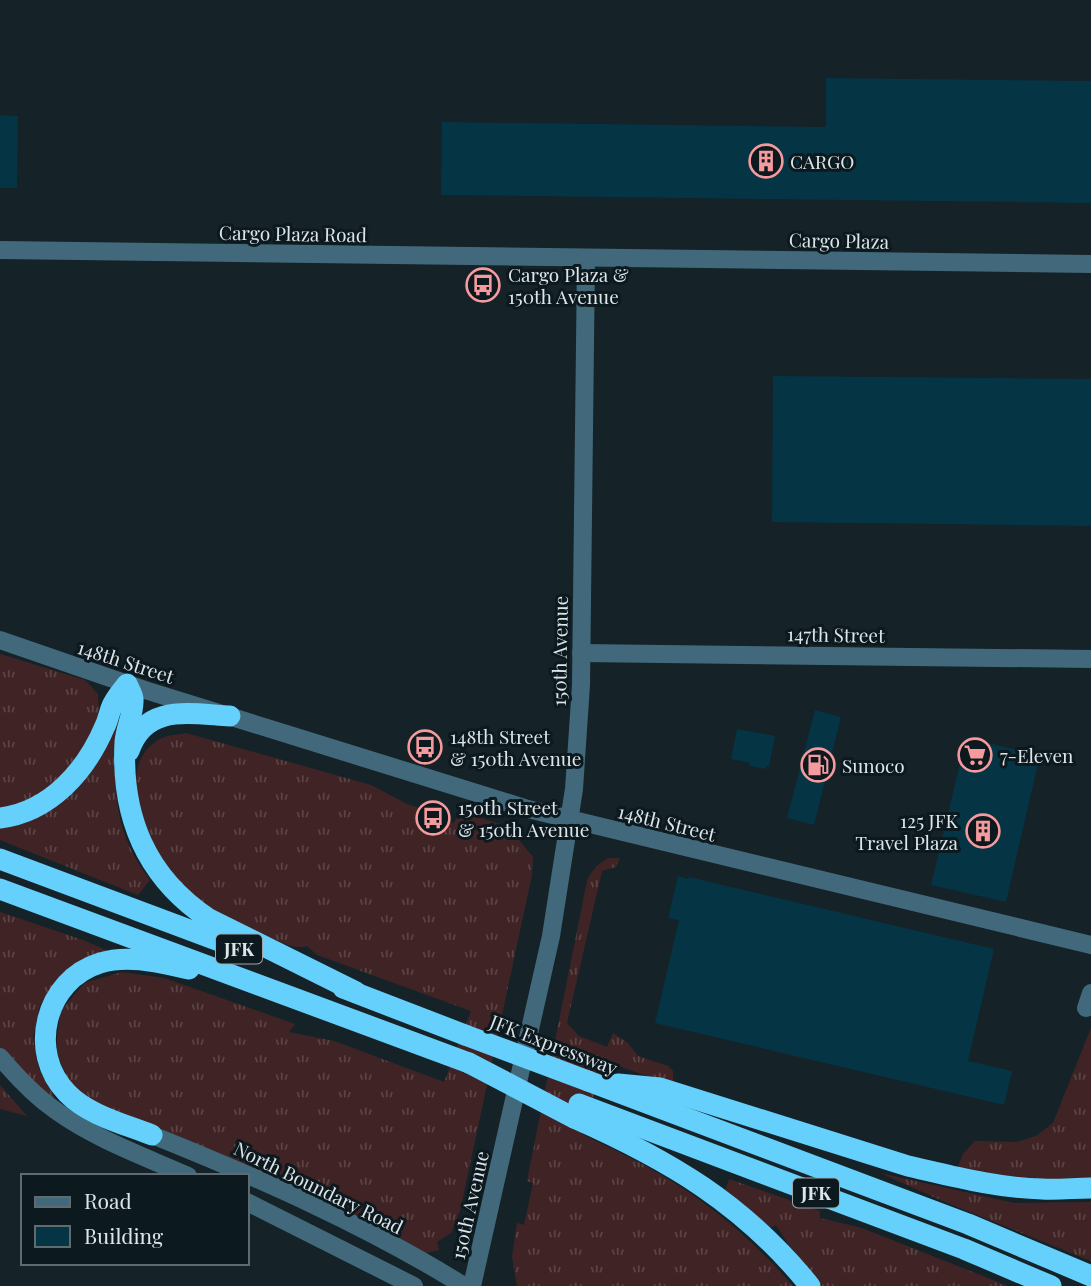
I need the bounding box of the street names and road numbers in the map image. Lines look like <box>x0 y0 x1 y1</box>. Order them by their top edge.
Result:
street label: Cargo Plaza Road <box>219 219 367 247</box>
street label: Cargo Plaza <box>789 226 890 254</box>
street label: 150th Avenue <box>545 595 573 707</box>
street label: 147th Street <box>787 620 885 648</box>
street label: 148th Street <box>74 633 178 689</box>
street label: 148th Street <box>615 797 719 847</box>
road number: JFK <box>216 934 262 964</box>
street label: JFK Expressway <box>485 1007 622 1080</box>
street label: North Boundary Road <box>230 1135 408 1239</box>
street label: 150th Avenue <box>444 1148 494 1262</box>
road number: JFK <box>793 1178 839 1208</box>

